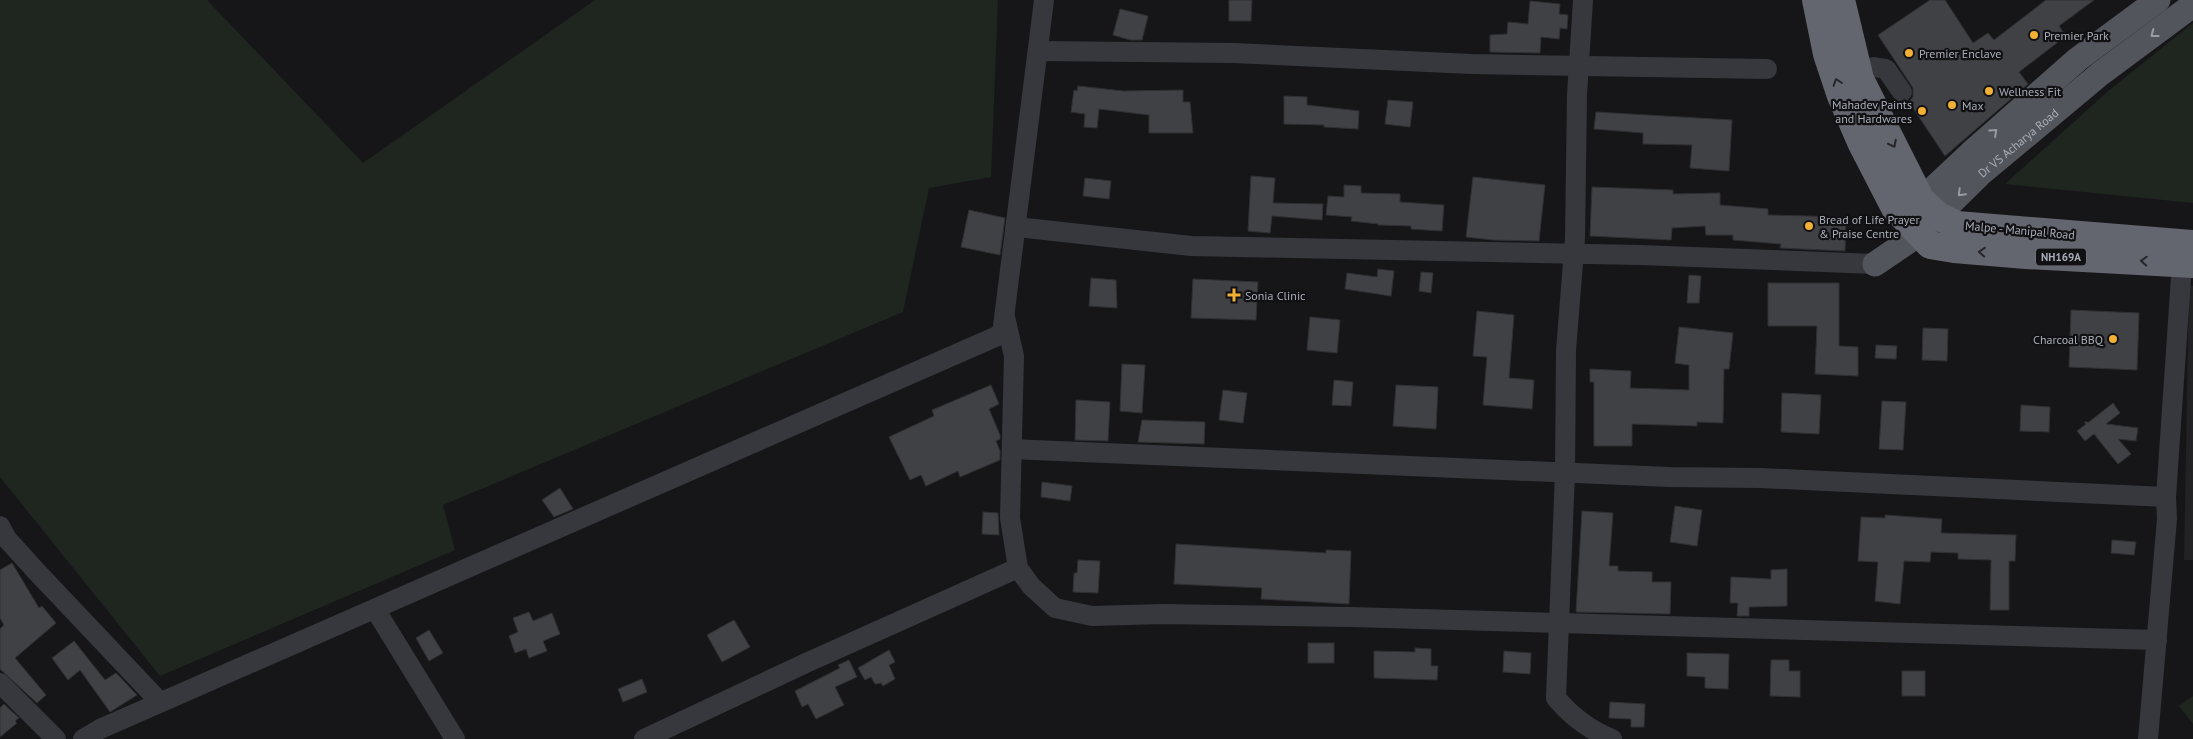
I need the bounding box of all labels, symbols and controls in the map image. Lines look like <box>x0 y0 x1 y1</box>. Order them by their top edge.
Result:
place label: Premier Park <box>2044 28 2109 43</box>
one-way arrow <box>2150 28 2160 37</box>
marker: Premier Park <box>2028 29 2040 41</box>
place label: Premier Enclave <box>1919 46 2001 61</box>
marker: Premier Enclave <box>1903 47 1915 59</box>
one-way arrow <box>1832 78 1842 87</box>
place label: Wellness Fit <box>1999 84 2061 99</box>
marker: Wellness Fit <box>1983 85 1995 97</box>
place label: Mahadev Paints and Hardwares <box>1832 97 1912 126</box>
place label: Max <box>1962 98 1984 113</box>
marker: Max <box>1946 99 1958 111</box>
marker: Mahadev Paints and Hardwares <box>1916 105 1928 117</box>
street label: Dr VS Acharya Road <box>1975 105 2061 180</box>
one-way arrow <box>1989 129 1998 138</box>
one-way arrow <box>1887 139 1897 148</box>
one-way arrow <box>1958 187 1967 196</box>
place label: Bread of Life Prayer & Praise Centre <box>1819 212 1920 241</box>
street label: Malpe - Manipal Road <box>1964 218 2076 242</box>
marker: Bread of Life Prayer & Praise Centre <box>1803 220 1815 232</box>
one-way arrow <box>1978 246 1986 257</box>
road number: NH169A <box>2036 248 2086 266</box>
one-way arrow <box>2140 256 2148 267</box>
marker: Sonia Clinic <box>1227 288 1241 302</box>
place label: Sonia Clinic <box>1245 288 1306 303</box>
place label: Charcoal BBQ <box>2033 332 2104 347</box>
marker: Charcoal BBQ <box>2107 333 2119 345</box>

